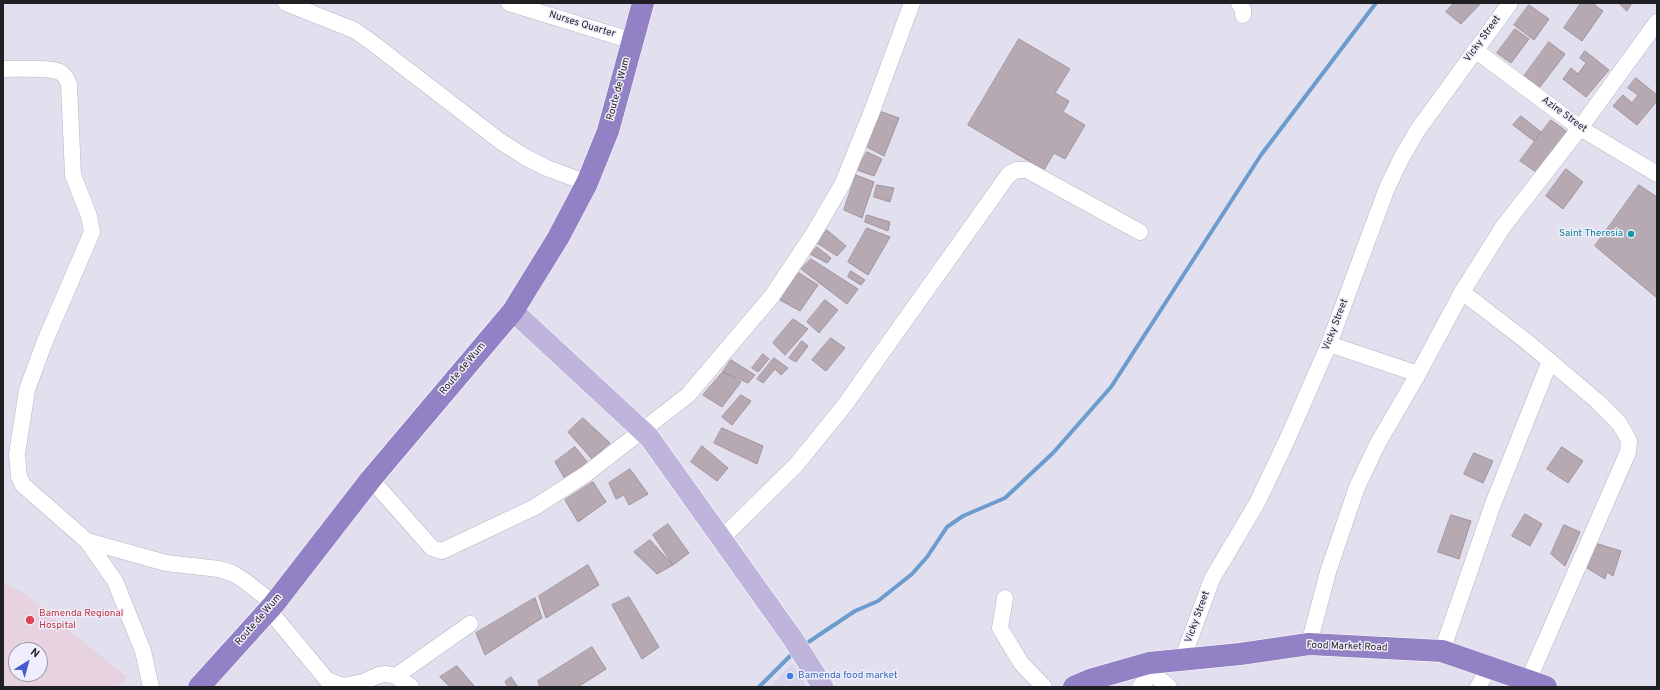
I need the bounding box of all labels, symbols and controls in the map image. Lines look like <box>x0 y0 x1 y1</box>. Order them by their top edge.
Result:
street label: Nurses Quarter <box>547 9 617 41</box>
street label: Vicky Street <box>1462 13 1504 65</box>
street label: Route de Wum <box>605 56 633 122</box>
street label: Azire Street <box>1539 94 1589 136</box>
place label: Saint Theresia <box>1559 228 1623 240</box>
marker: Saint Theresia <box>1626 229 1636 239</box>
street label: Vicky Street <box>1321 297 1351 353</box>
street label: Route de Wum <box>438 340 488 398</box>
street label: Vicky Street <box>1183 589 1213 645</box>
street label: Route de Wum <box>233 592 285 648</box>
place label: Bamenda Regional Hospital <box>39 608 123 632</box>
marker: Bamenda Regional Hospital <box>24 614 36 626</box>
street label: Food Market Road <box>1306 640 1388 654</box>
north arrow <box>8 642 48 682</box>
text: N <box>27 645 42 661</box>
place label: Bamenda food market <box>798 670 897 682</box>
marker: Bamenda food market <box>785 671 795 681</box>

